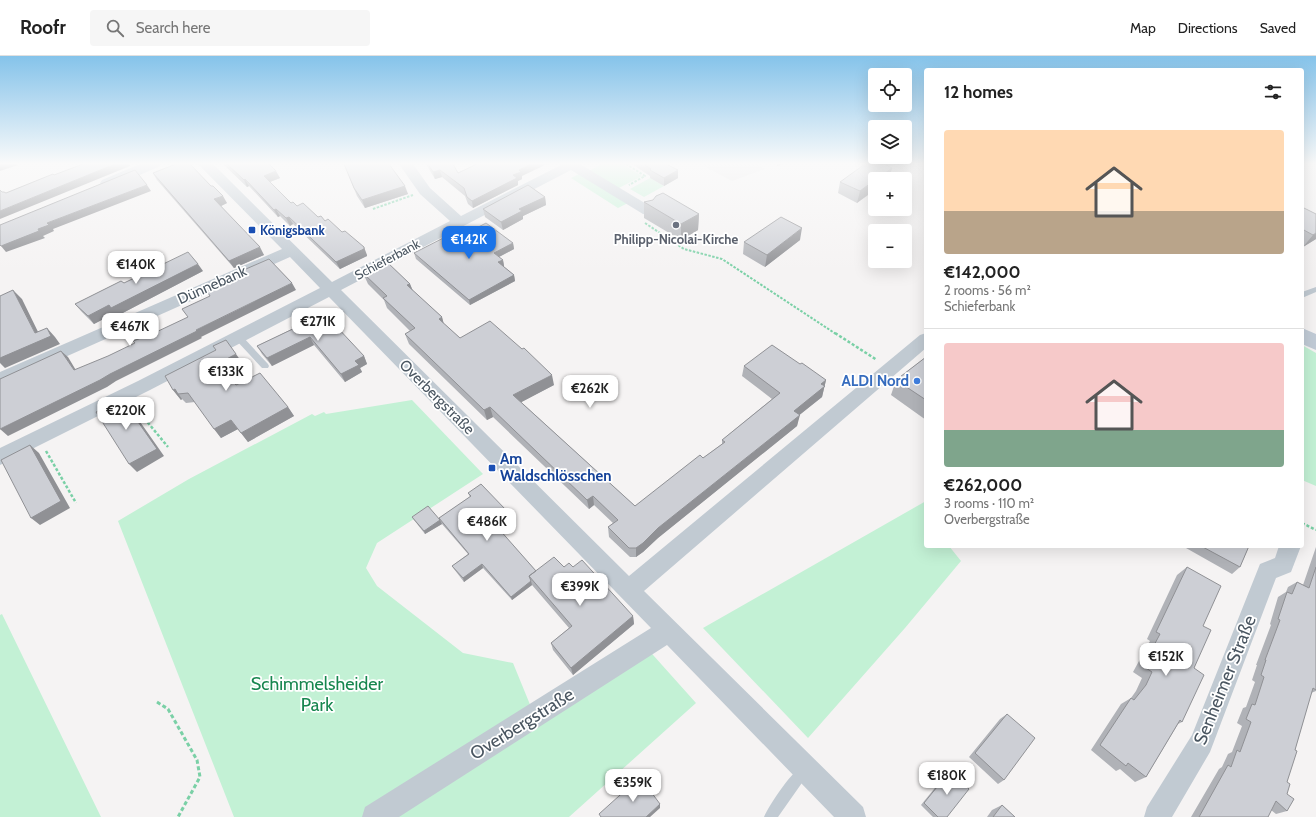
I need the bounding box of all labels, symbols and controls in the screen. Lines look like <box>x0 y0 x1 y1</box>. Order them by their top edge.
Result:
search box <box>90 10 370 46</box>
text: Roofr <box>20 16 66 39</box>
icon: search <box>104 17 126 39</box>
text: Search here <box>136 19 210 37</box>
text: Map <box>1130 19 1156 37</box>
text: Directions <box>1178 19 1238 37</box>
text: Saved <box>1260 19 1296 37</box>
map controls <box>868 68 912 268</box>
button: locate <box>868 68 912 112</box>
icon: filters <box>1262 81 1284 103</box>
text: 12 homes <box>944 82 1013 102</box>
button: layers <box>868 120 912 164</box>
icon: home <box>1078 156 1150 228</box>
button: + <box>868 172 912 216</box>
marker: Philipp-Nicolai-Kirche <box>671 220 681 230</box>
place label: Königsbank <box>260 222 325 238</box>
button: − <box>868 224 912 268</box>
marker: Königsbank <box>247 225 257 235</box>
pin: €142K <box>441 226 497 260</box>
text: €142K <box>451 231 487 247</box>
place label: Philipp-Nicolai-Kirche <box>614 231 738 247</box>
street label: Schieferbank <box>352 235 422 283</box>
pin: €140K <box>108 251 164 285</box>
text: €140K <box>117 256 155 272</box>
street label: Dünnebank <box>175 262 250 308</box>
text: €142,000 <box>944 262 1021 282</box>
text: 2 rooms · 56 m² <box>944 282 1031 298</box>
text: Schieferbank <box>944 298 1015 314</box>
pin: €271K <box>290 308 346 342</box>
pin: €467K <box>102 313 158 347</box>
text: €271K <box>301 313 335 329</box>
text: €467K <box>111 318 149 334</box>
street label: Overbergstraße <box>396 356 478 438</box>
pin: €133K <box>198 358 254 392</box>
text: €133K <box>208 363 244 379</box>
icon: home <box>1078 369 1150 441</box>
place label: ALDI Nord <box>841 372 909 390</box>
pin: €262K <box>562 375 618 409</box>
marker: ALDI Nord <box>912 376 922 386</box>
text: €262K <box>571 380 609 396</box>
pin: €220K <box>98 397 154 431</box>
text: €220K <box>106 402 146 418</box>
place label: Am Waldschlösschen <box>500 450 611 485</box>
marker: Am Waldschlösschen <box>487 463 497 473</box>
text: €262,000 <box>944 475 1022 495</box>
text: 3 rooms · 110 m² <box>944 495 1034 511</box>
pin: €486K <box>459 508 515 542</box>
text: Overbergstraße <box>944 511 1030 527</box>
text: €486K <box>467 513 507 529</box>
pin: €399K <box>552 573 608 607</box>
text: €399K <box>561 578 599 594</box>
street label: Senheimer Straße <box>1189 612 1261 748</box>
pin: €152K <box>1138 643 1194 677</box>
text: €152K <box>1148 648 1184 664</box>
park label: Schimmelsheider Park <box>251 673 384 716</box>
street label: Overbergstraße <box>466 683 578 765</box>
pin: €180K <box>919 762 975 796</box>
text: €180K <box>928 767 966 783</box>
pin: €359K <box>605 769 661 803</box>
text: €359K <box>614 774 652 790</box>

